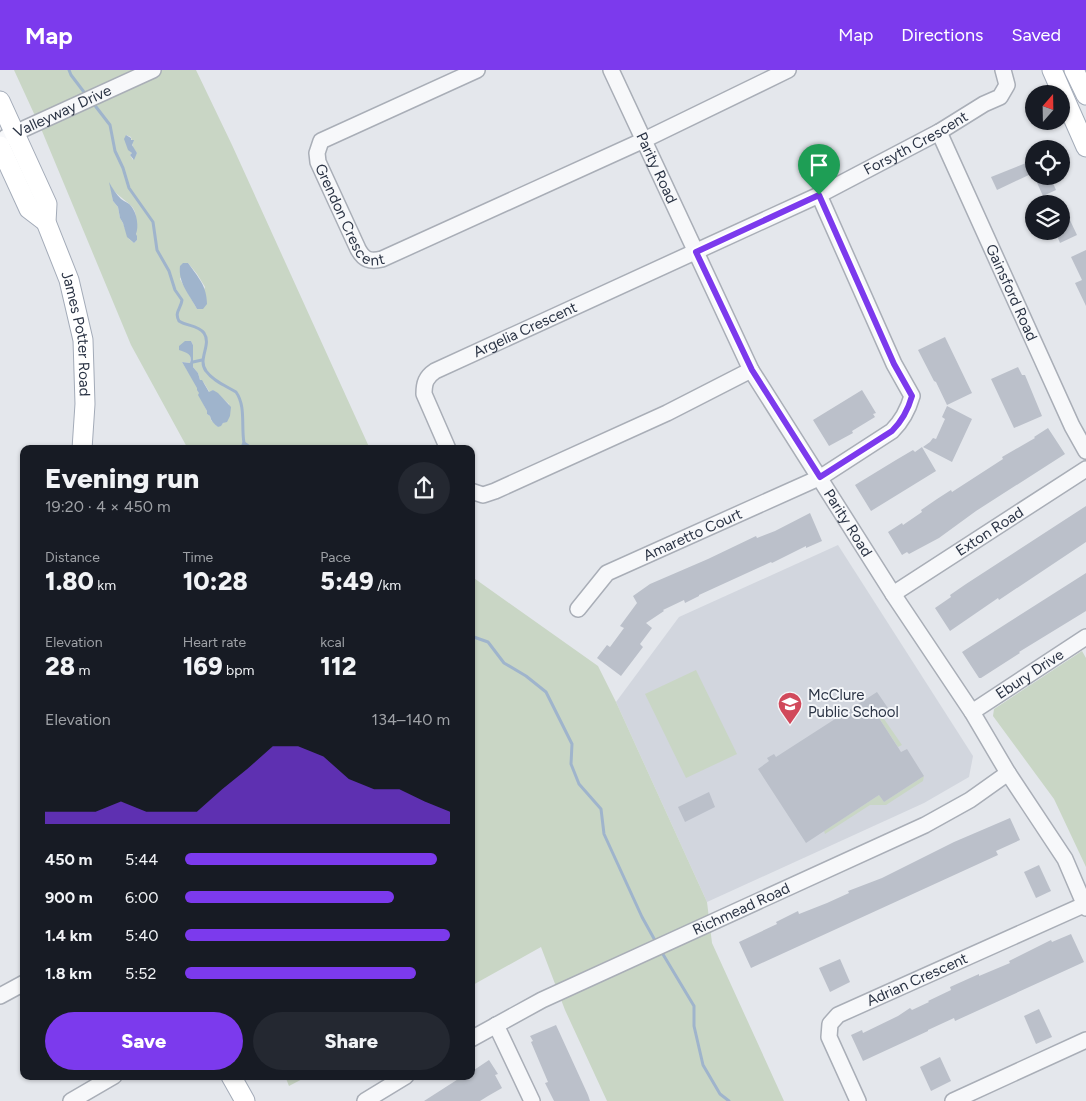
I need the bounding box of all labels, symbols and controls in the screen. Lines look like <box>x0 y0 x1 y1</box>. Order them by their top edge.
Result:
text: Map <box>25 21 73 50</box>
text: Map <box>838 24 873 46</box>
text: Directions <box>901 24 983 46</box>
text: Saved <box>1011 24 1061 46</box>
street label: Valleyway Drive <box>11 81 114 141</box>
north arrow <box>1025 85 1070 130</box>
map controls <box>1025 85 1070 240</box>
street label: Forsyth Crescent <box>861 107 971 179</box>
street label: Parity Road <box>632 129 681 206</box>
button: locate <box>1025 140 1070 185</box>
pin <box>798 144 840 195</box>
icon: arrive <box>805 151 833 179</box>
street label: Grendon Crescent <box>311 161 387 269</box>
button: layers <box>1025 195 1070 240</box>
street label: Gainsford Road <box>982 241 1041 344</box>
street label: James Potter Road <box>57 268 94 397</box>
street label: Argelia Crescent <box>471 298 580 361</box>
text: Evening run <box>45 461 199 495</box>
button: share <box>398 462 450 514</box>
street label: Parity Road <box>820 486 876 560</box>
text: 19:20 · 4 × 450 m <box>45 497 171 516</box>
street label: Exton Road <box>952 503 1027 560</box>
street label: Amaretto Court <box>640 505 745 565</box>
text: Distance <box>45 549 100 566</box>
text: Time <box>183 549 213 566</box>
text: Pace <box>320 549 351 566</box>
text: 1.80 <box>45 566 94 596</box>
text: 10:28 <box>183 566 248 596</box>
text: 5:49 <box>320 566 374 596</box>
text: km <box>94 577 116 594</box>
text: /km <box>374 577 401 594</box>
text: Elevation <box>45 634 103 651</box>
text: Heart rate <box>183 634 246 651</box>
text: kcal <box>320 634 345 651</box>
street label: Ebury Drive <box>992 645 1067 703</box>
text: 28 <box>45 651 75 681</box>
text: 169 <box>183 651 223 681</box>
text: 112 <box>320 651 356 681</box>
text: m <box>75 662 90 679</box>
text: bpm <box>223 662 254 679</box>
place label: McClure Public School <box>808 686 899 721</box>
school or university icon: McClure Public School <box>777 691 803 725</box>
text: Elevation <box>45 710 111 729</box>
text: 134–140 m <box>372 710 450 729</box>
text: 450 m <box>45 850 93 869</box>
text: 5:44 <box>125 850 158 869</box>
street label: Richmead Road <box>690 879 793 939</box>
text: 900 m <box>45 888 93 907</box>
text: 6:00 <box>125 888 159 907</box>
text: 1.4 km <box>45 926 92 945</box>
text: 5:40 <box>125 926 158 945</box>
street label: Adrian Crescent <box>864 949 971 1010</box>
text: 1.8 km <box>45 964 92 983</box>
text: 5:52 <box>125 964 156 983</box>
button: Save <box>45 1012 243 1070</box>
button: Share <box>253 1012 450 1070</box>

